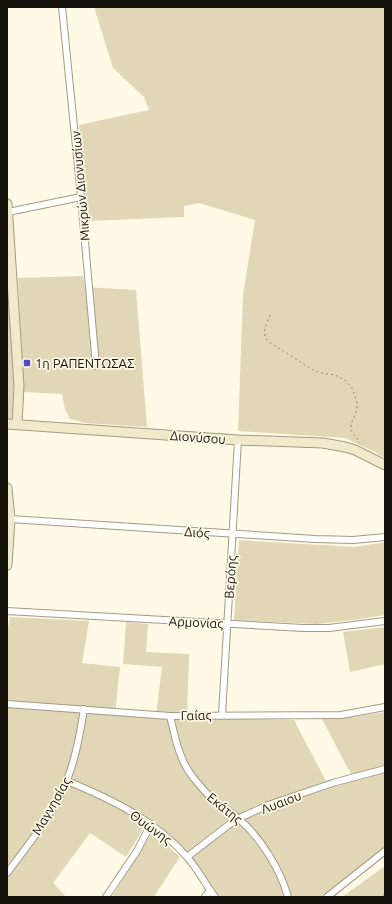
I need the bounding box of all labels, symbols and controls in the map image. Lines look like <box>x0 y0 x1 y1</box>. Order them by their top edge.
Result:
street label: Μικρών Διονυσίων <box>68 130 92 242</box>
place label: 1η ΡΑΠΕΝΤΩΣΑΣ <box>35 356 134 370</box>
marker: 1η ΡΑΠΕΝΤΩΣΑΣ <box>22 358 32 368</box>
street label: Διονύσου <box>170 428 226 446</box>
street label: Διός <box>184 524 210 541</box>
street label: Βερόης <box>222 555 239 599</box>
street label: Αρμονίας <box>168 614 224 631</box>
street label: Γαίας <box>180 708 212 723</box>
street label: Μαγνησίας <box>29 775 74 838</box>
street label: Λυαιου <box>259 788 303 816</box>
street label: Εκάτης <box>204 790 245 827</box>
street label: Θυώνης <box>127 807 175 848</box>

